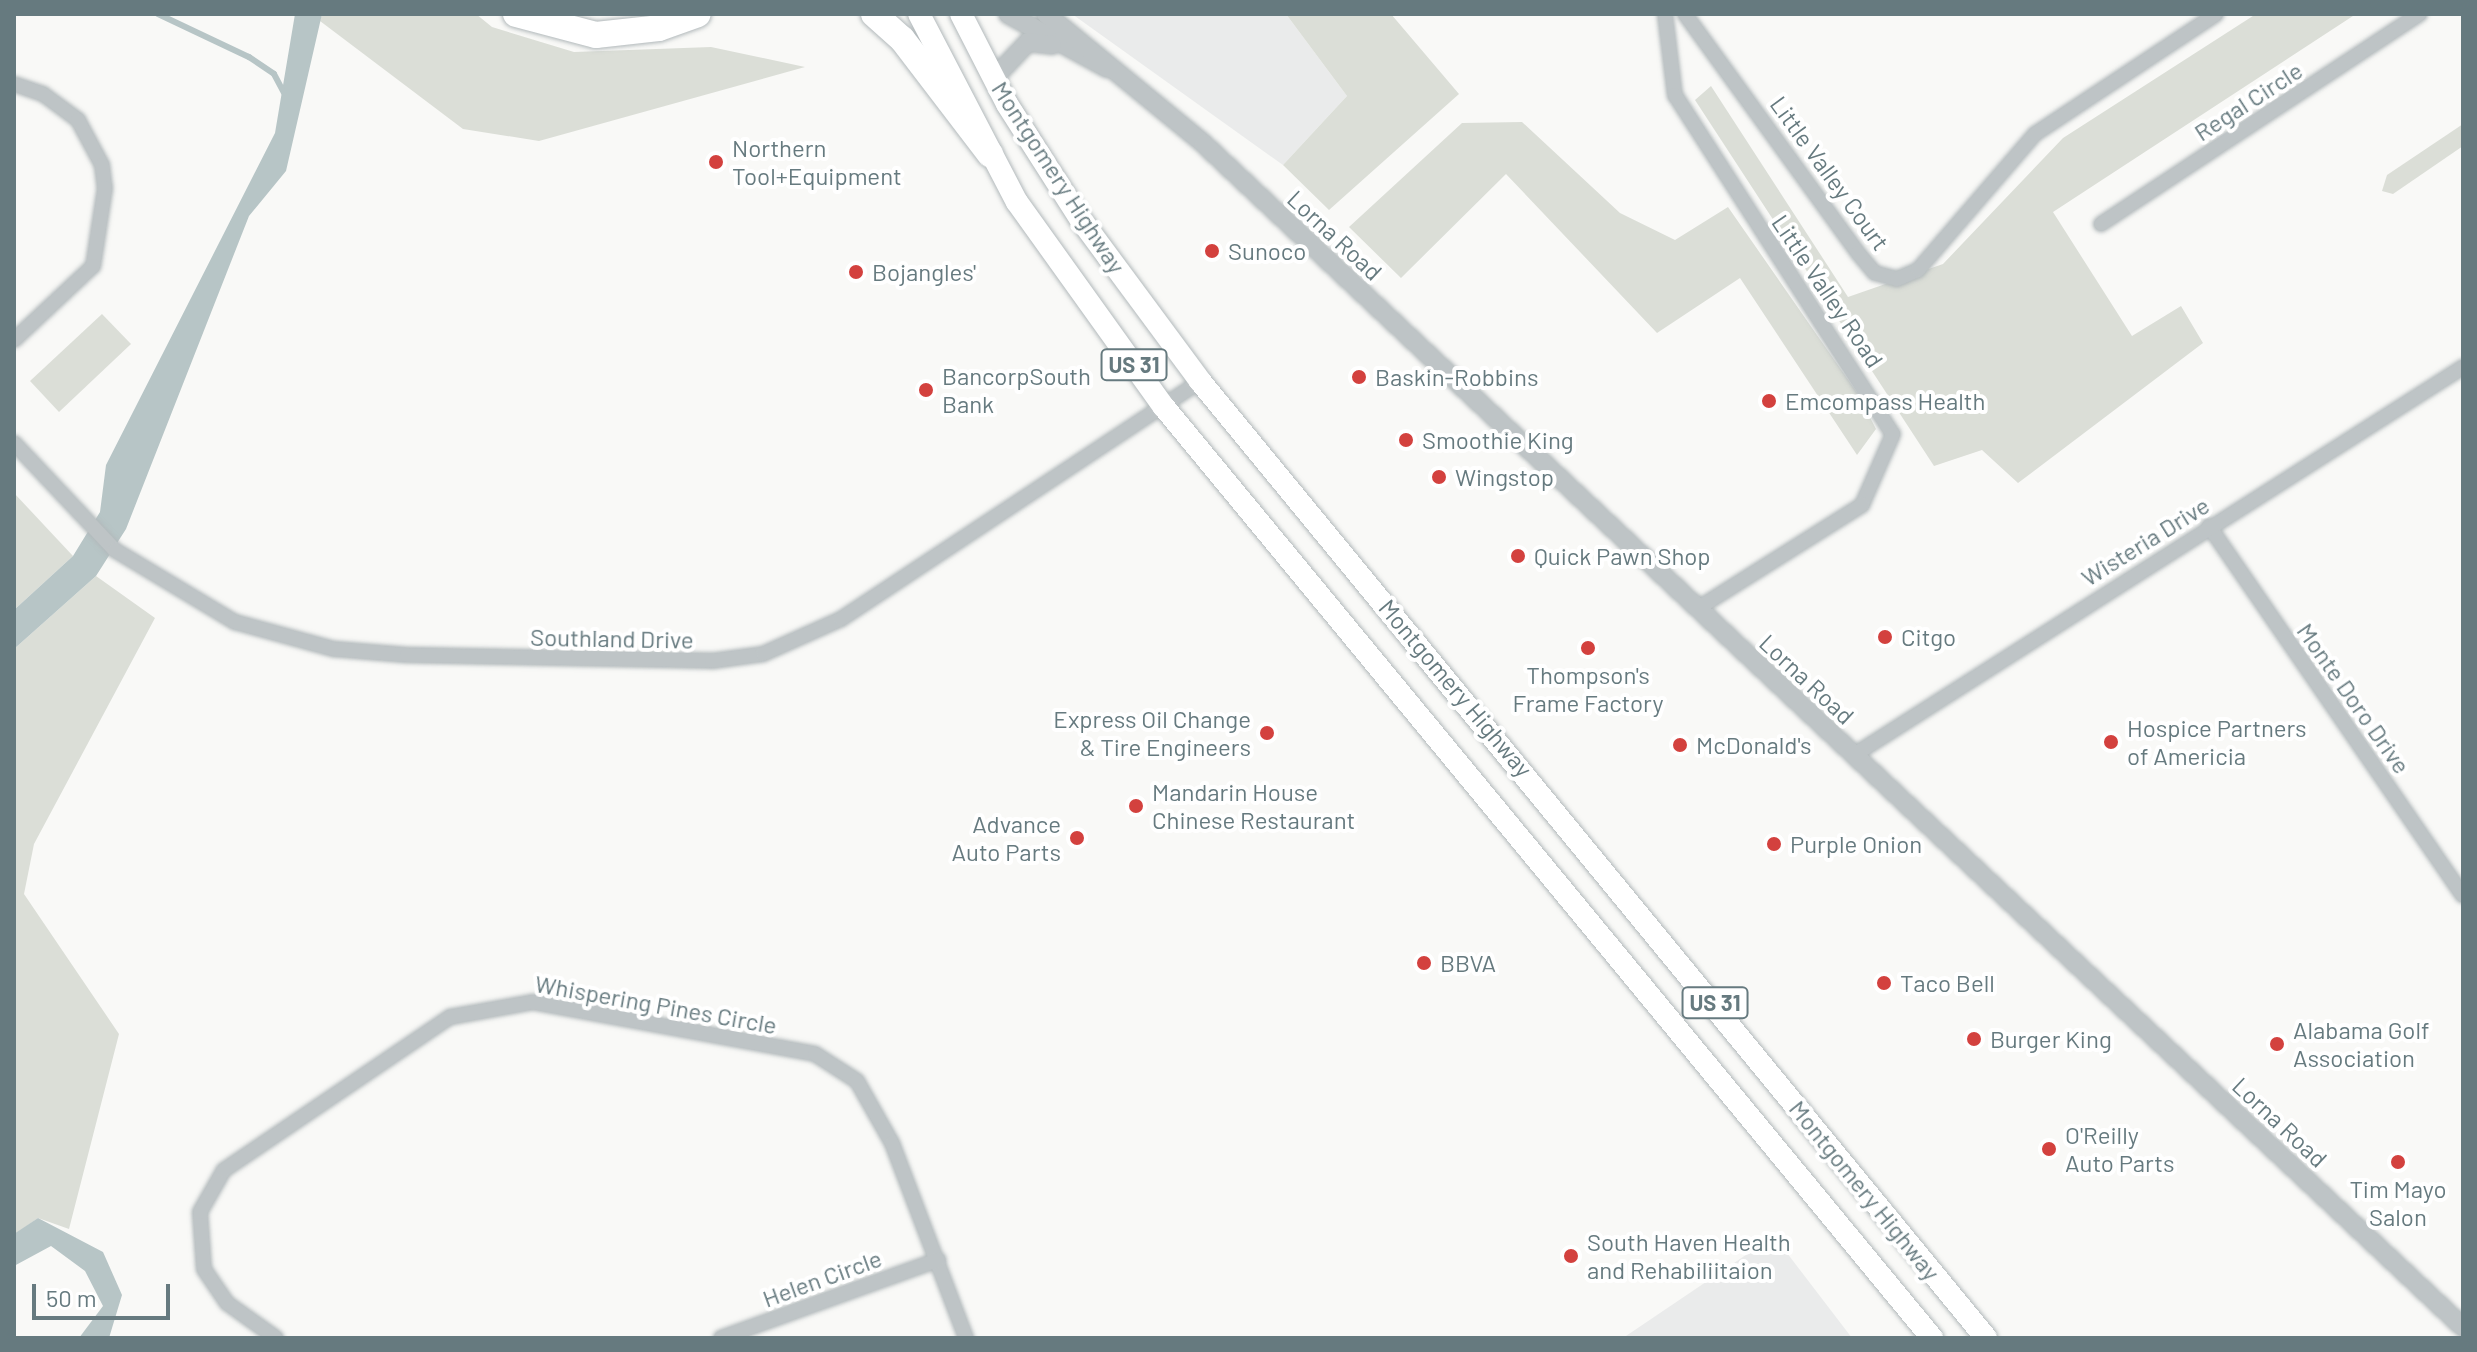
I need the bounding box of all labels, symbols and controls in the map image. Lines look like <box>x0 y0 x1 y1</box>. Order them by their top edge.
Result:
street label: Regal Circle <box>2189 55 2307 147</box>
street label: Montgomery Highway <box>986 76 1132 278</box>
street label: Little Valley Court <box>1764 90 1896 256</box>
place label: Northern Tool+Equipment <box>732 134 902 190</box>
marker: Northern Tool+Equipment <box>707 153 725 171</box>
street label: Lorna Road <box>1282 184 1388 286</box>
street label: Little Valley Road <box>1766 209 1890 373</box>
place label: Sunoco <box>1228 237 1306 265</box>
marker: Sunoco <box>1203 242 1221 260</box>
place label: Bojangles' <box>872 258 976 286</box>
marker: Bojangles' <box>847 263 865 281</box>
road number: US 31 <box>1100 347 1168 383</box>
place label: BancorpSouth Bank <box>942 362 1091 418</box>
place label: Baskin-Robbins <box>1375 363 1539 391</box>
marker: Baskin-Robbins <box>1350 368 1368 386</box>
marker: BancorpSouth Bank <box>917 381 935 399</box>
place label: Emcompass Health <box>1785 387 1985 415</box>
marker: Emcompass Health <box>1760 392 1778 410</box>
place label: Smoothie King <box>1422 426 1574 454</box>
marker: Smoothie King <box>1397 431 1415 449</box>
place label: Wingstop <box>1455 463 1554 491</box>
marker: Wingstop <box>1430 468 1448 486</box>
street label: Wisteria Drive <box>2076 490 2214 592</box>
place label: Quick Pawn Shop <box>1534 542 1711 570</box>
marker: Quick Pawn Shop <box>1509 547 1527 565</box>
street label: Montgomery Highway <box>1373 593 1539 783</box>
street label: Monte Doro Drive <box>2291 617 2417 779</box>
street label: Southland Drive <box>530 622 694 654</box>
place label: Citgo <box>1901 623 1956 651</box>
street label: Lorna Road <box>1754 628 1860 730</box>
marker: Citgo <box>1876 628 1894 646</box>
marker: Thompson's Frame Factory <box>1579 639 1597 657</box>
place label: Thompson's Frame Factory <box>1512 661 1664 717</box>
place label: Express Oil Change & Tire Engineers <box>1053 705 1251 761</box>
place label: Hospice Partners of Americia <box>2127 714 2307 770</box>
marker: Express Oil Change & Tire Engineers <box>1258 724 1276 742</box>
place label: McDonald's <box>1696 731 1811 759</box>
marker: Hospice Partners of Americia <box>2102 733 2120 751</box>
marker: McDonald's <box>1671 736 1689 754</box>
place label: Mandarin House Chinese Restaurant <box>1152 778 1355 834</box>
marker: Mandarin House Chinese Restaurant <box>1127 797 1145 815</box>
place label: Advance Auto Parts <box>952 810 1061 866</box>
marker: Advance Auto Parts <box>1068 829 1086 847</box>
place label: Purple Onion <box>1790 830 1922 858</box>
marker: Purple Onion <box>1765 835 1783 853</box>
place label: BBVA <box>1440 949 1496 977</box>
marker: BBVA <box>1415 954 1433 972</box>
street label: Whispering Pines Circle <box>533 969 779 1039</box>
place label: Taco Bell <box>1900 969 1995 997</box>
marker: Taco Bell <box>1875 974 1893 992</box>
road number: US 31 <box>1681 985 1749 1021</box>
place label: Alabama Golf Association <box>2293 1016 2429 1072</box>
place label: Burger King <box>1990 1025 2112 1053</box>
marker: Burger King <box>1965 1030 1983 1048</box>
marker: Alabama Golf Association <box>2268 1035 2286 1053</box>
street label: Lorna Road <box>2227 1071 2333 1173</box>
street label: Montgomery Highway <box>1784 1094 1946 1286</box>
place label: O'Reilly Auto Parts <box>2065 1121 2174 1177</box>
marker: O'Reilly Auto Parts <box>2040 1140 2058 1158</box>
marker: Tim Mayo Salon <box>2389 1153 2407 1171</box>
place label: Tim Mayo Salon <box>2349 1175 2447 1231</box>
place label: South Haven Health and Rehabiliitaion <box>1587 1228 1791 1284</box>
street label: Helen Circle <box>759 1243 885 1313</box>
marker: South Haven Health and Rehabiliitaion <box>1562 1247 1580 1265</box>
scale bar <box>36 1268 174 1318</box>
text: 50 m <box>46 1283 97 1312</box>

